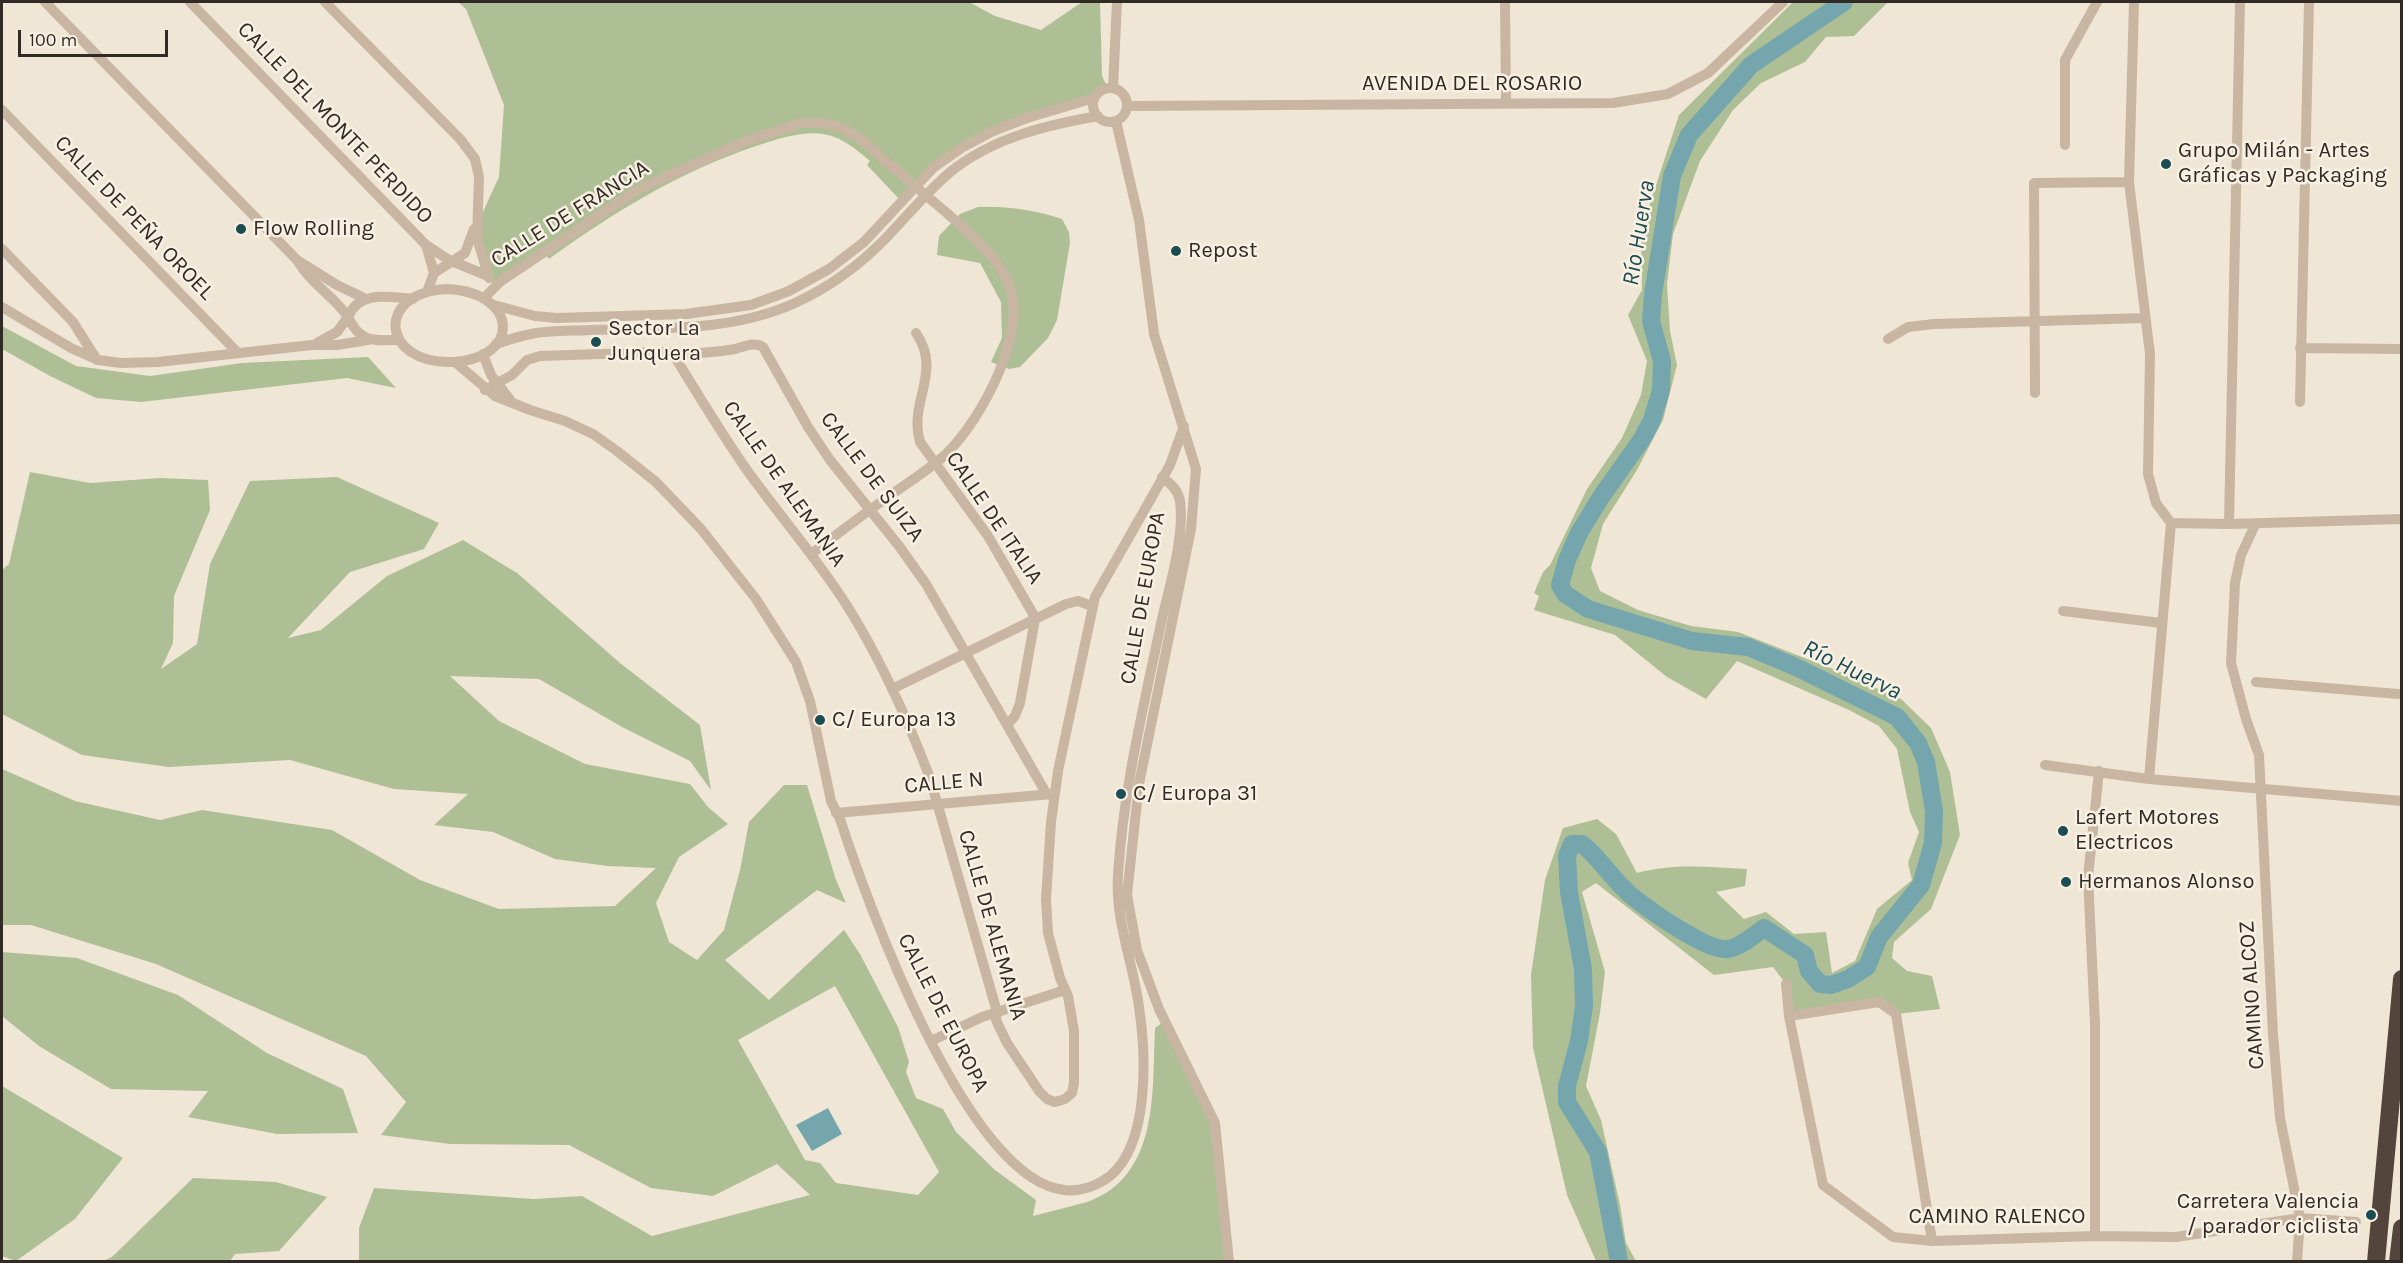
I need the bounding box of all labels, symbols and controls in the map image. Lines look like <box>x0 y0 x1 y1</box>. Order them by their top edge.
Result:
street label: CALLE DEL MONTE PERDIDO <box>232 17 438 229</box>
scale bar <box>21 18 171 56</box>
text: 100 m <box>29 29 77 51</box>
street label: AVENIDA DEL ROSARIO <box>1362 71 1582 97</box>
street label: CALLE DE PEÑA OROEL <box>49 130 219 306</box>
place label: Grupo Milán - Artes Gráficas y Packaging <box>2178 138 2387 190</box>
street label: CALLE DE FRANCIA <box>486 155 654 273</box>
marker: Grupo Milán - Artes Gráficas y Packaging <box>2159 157 2173 171</box>
water label: Río Huerva <box>1616 178 1662 288</box>
place label: Flow Rolling <box>253 216 374 242</box>
marker: Flow Rolling <box>234 222 248 236</box>
place label: Repost <box>1188 238 1257 264</box>
marker: Repost <box>1169 244 1183 258</box>
place label: Sector La Junquera <box>608 316 701 368</box>
marker: Sector La Junquera <box>589 335 603 349</box>
street label: CALLE DE ALEMANIA <box>717 396 851 572</box>
street label: CALLE DE SUIZA <box>815 407 929 547</box>
street label: CALLE DE ITALIA <box>940 447 1048 589</box>
street label: CALLE DE EUROPA <box>1115 510 1171 686</box>
water label: Río Huerva <box>1798 634 1906 706</box>
place label: C/ Europa 13 <box>832 707 956 733</box>
marker: C/ Europa 13 <box>813 713 827 727</box>
street label: CALLE N <box>903 766 985 800</box>
place label: C/ Europa 31 <box>1133 781 1257 807</box>
marker: C/ Europa 31 <box>1114 787 1128 801</box>
place label: Lafert Motores Electricos <box>2075 805 2219 856</box>
marker: Lafert Motores Electricos <box>2056 824 2070 838</box>
street label: CALLE DE ALEMANIA <box>952 827 1032 1023</box>
place label: Hermanos Alonso <box>2078 869 2254 895</box>
marker: Hermanos Alonso <box>2059 875 2073 889</box>
street label: CAMINO ALCOZ <box>2234 920 2270 1070</box>
street label: CALLE DE EUROPA <box>892 929 994 1097</box>
place label: Carretera Valencia / parador ciclista <box>2177 1189 2359 1240</box>
street label: CAMINO RALENCO <box>1909 1204 2085 1230</box>
marker: Carretera Valencia / parador ciclista <box>2364 1208 2378 1222</box>

